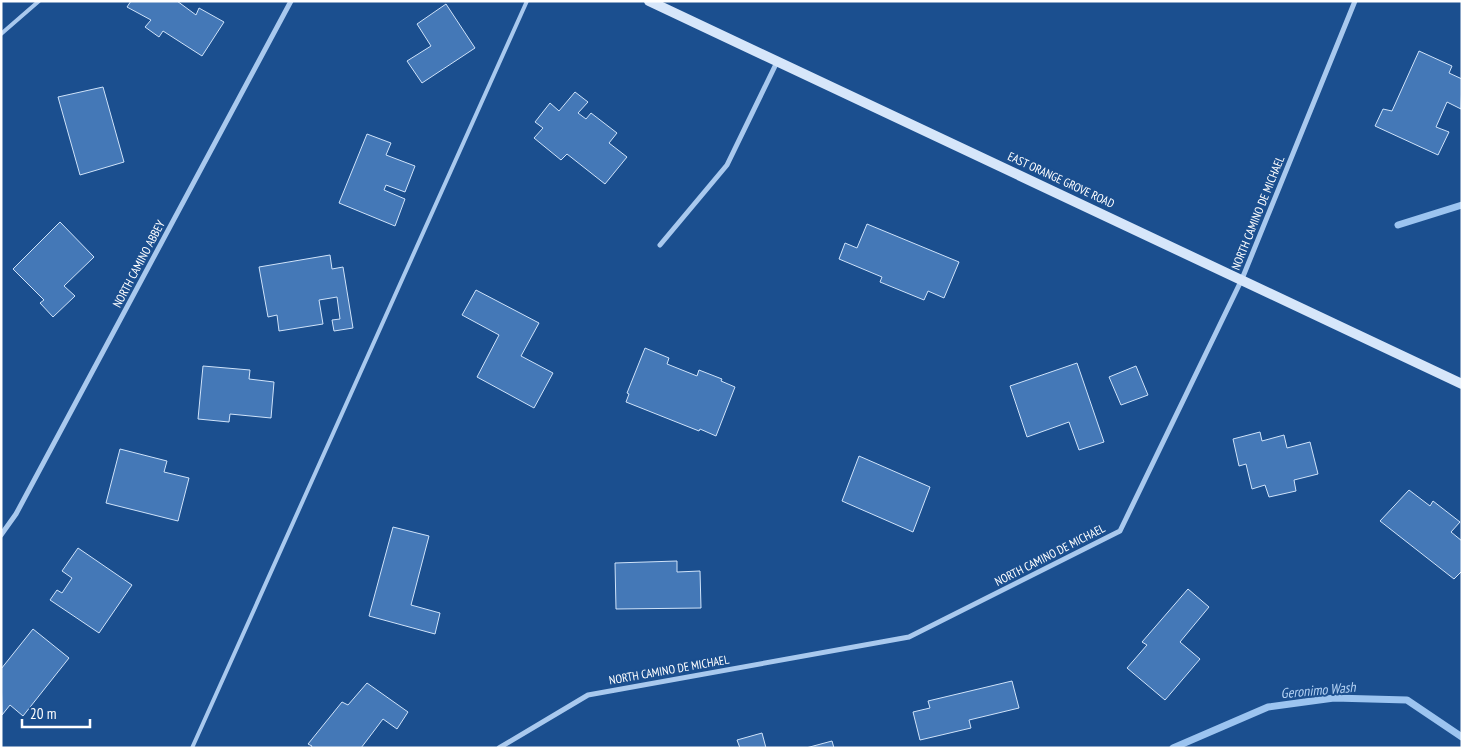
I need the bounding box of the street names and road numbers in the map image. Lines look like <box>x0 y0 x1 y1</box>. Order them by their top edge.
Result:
street label: EAST ORANGE GROVE ROAD <box>1006 148 1117 211</box>
street label: NORTH CAMINO DE MICHAEL <box>1228 154 1287 272</box>
street label: NORTH CAMINO ABBEY <box>109 217 168 310</box>
street label: NORTH CAMINO DE MICHAEL <box>992 520 1107 589</box>
street label: NORTH CAMINO DE MICHAEL <box>608 652 730 687</box>

